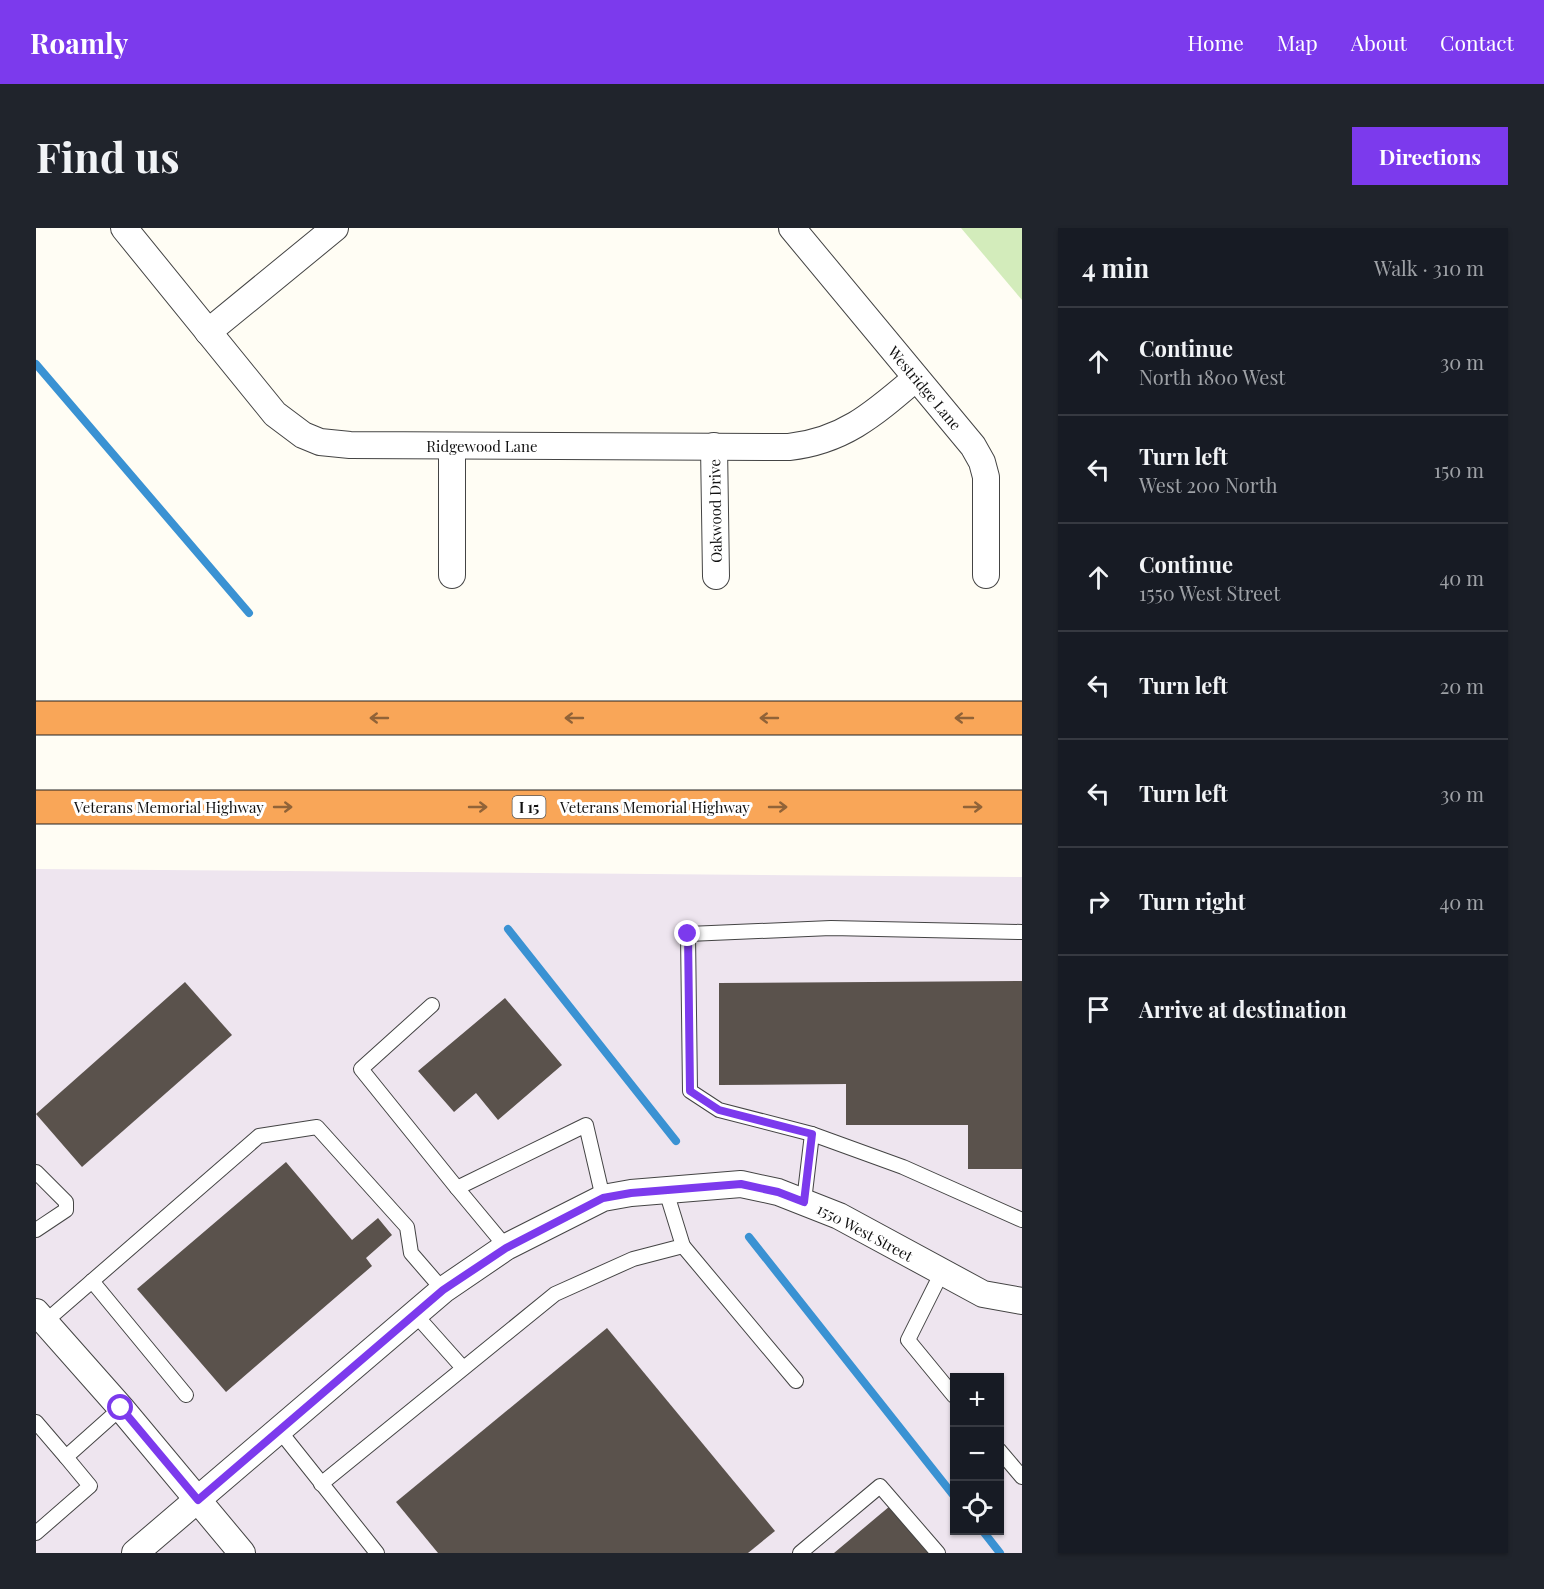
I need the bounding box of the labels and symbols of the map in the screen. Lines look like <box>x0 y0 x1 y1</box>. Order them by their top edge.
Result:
street label: Westridge Lane <box>883 341 966 434</box>
street label: Ridgewood Lane <box>426 436 538 456</box>
street label: Oakwood Drive <box>704 459 726 563</box>
one-way arrow <box>369 712 389 724</box>
one-way arrow <box>564 712 584 724</box>
one-way arrow <box>759 712 779 724</box>
one-way arrow <box>954 712 974 724</box>
road number: I 15 <box>512 796 546 818</box>
street label: Veterans Memorial Highway <box>73 797 264 817</box>
street label: Veterans Memorial Highway <box>559 797 750 817</box>
one-way arrow <box>273 801 293 813</box>
one-way arrow <box>468 801 488 813</box>
one-way arrow <box>768 801 788 813</box>
one-way arrow <box>963 801 983 813</box>
route end <box>674 920 700 946</box>
street label: 1550 West Street <box>814 1198 917 1266</box>
route start <box>107 1394 133 1420</box>

